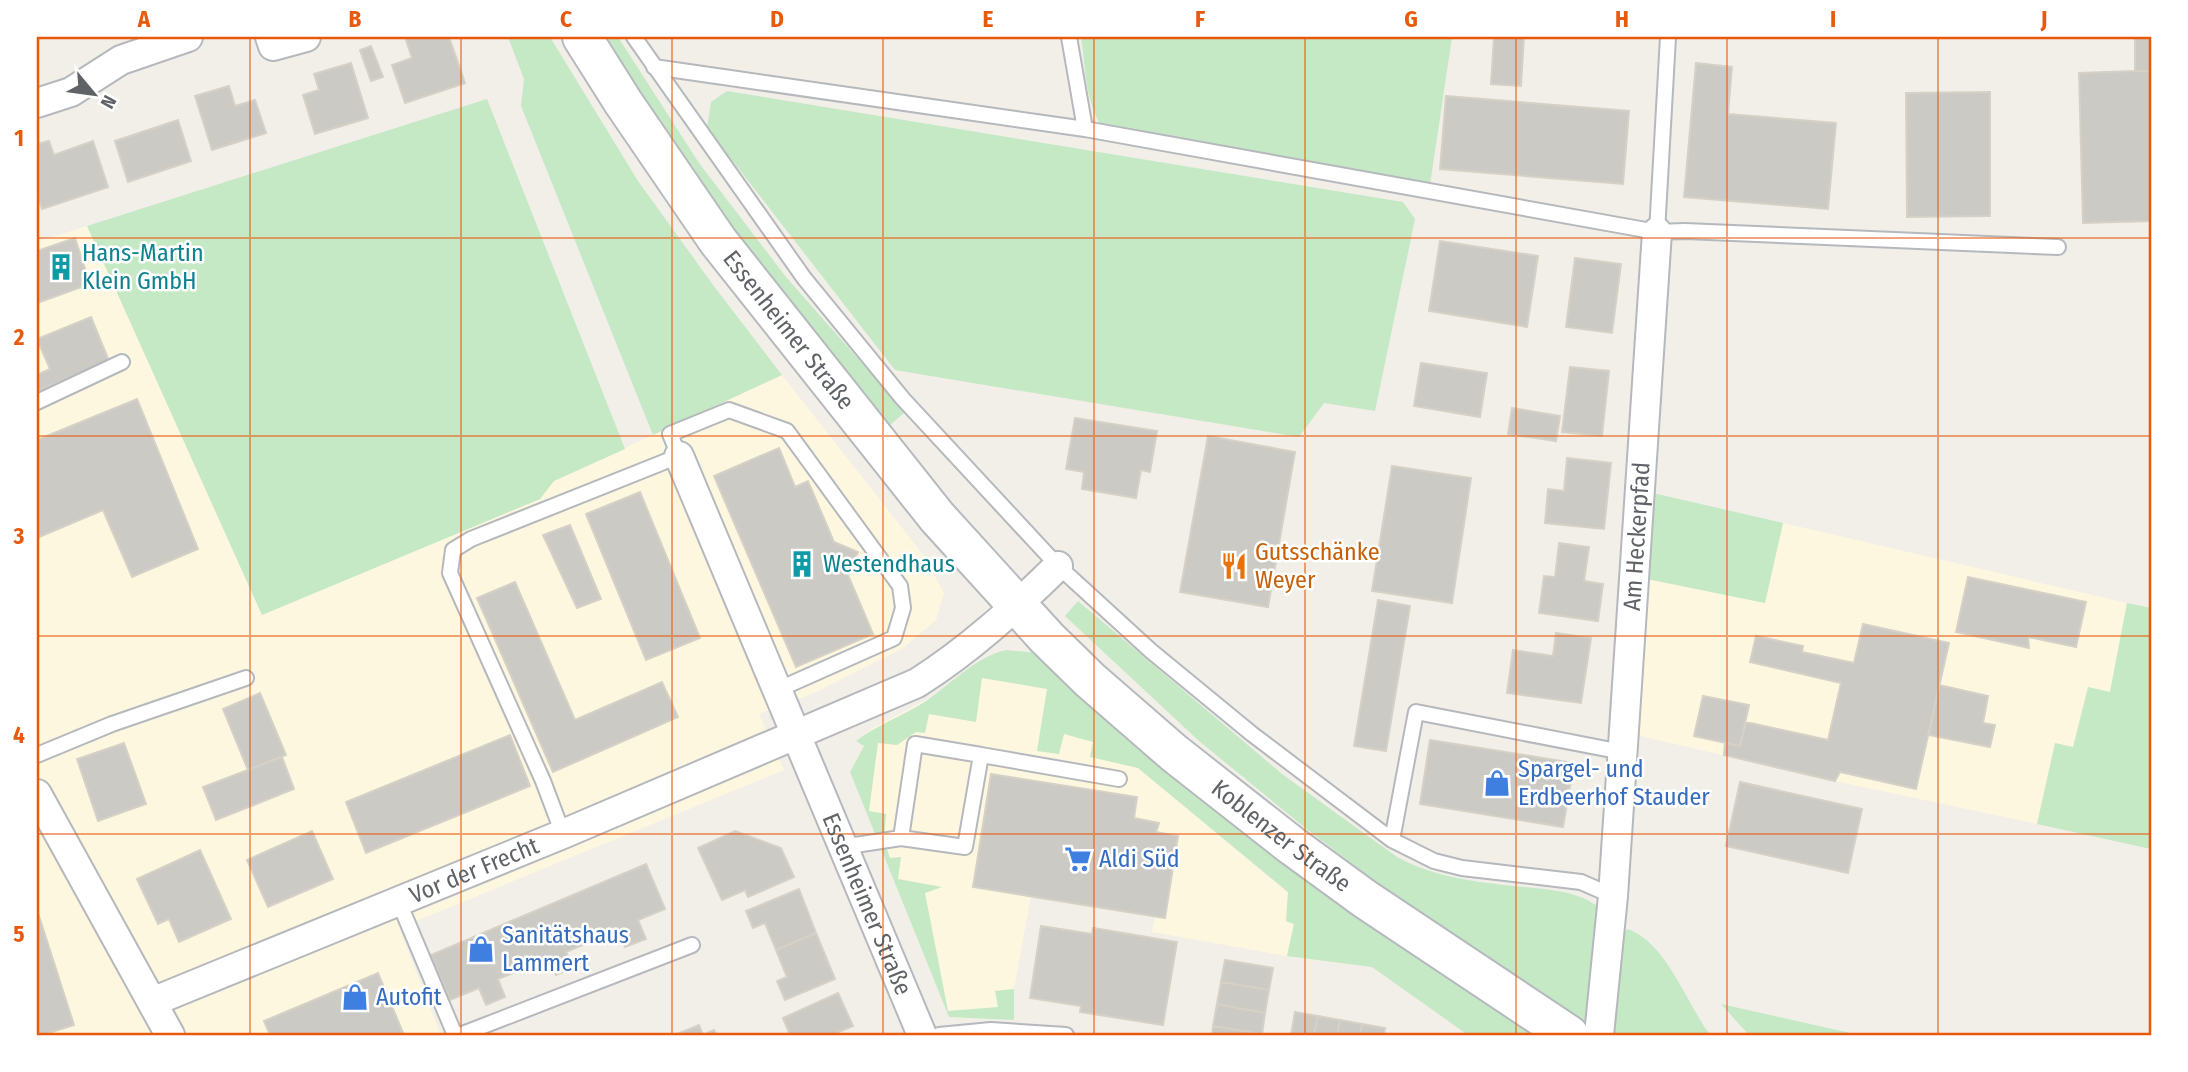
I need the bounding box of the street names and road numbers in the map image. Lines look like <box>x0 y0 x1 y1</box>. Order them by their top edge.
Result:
street label: Essenheimer Straße <box>717 245 860 415</box>
street label: Am Heckerpfad <box>1618 461 1656 612</box>
street label: Koblenzer Straße <box>1206 774 1356 898</box>
street label: Essenheimer Straße <box>816 809 918 999</box>
street label: Vor der Frecht <box>405 831 543 909</box>

